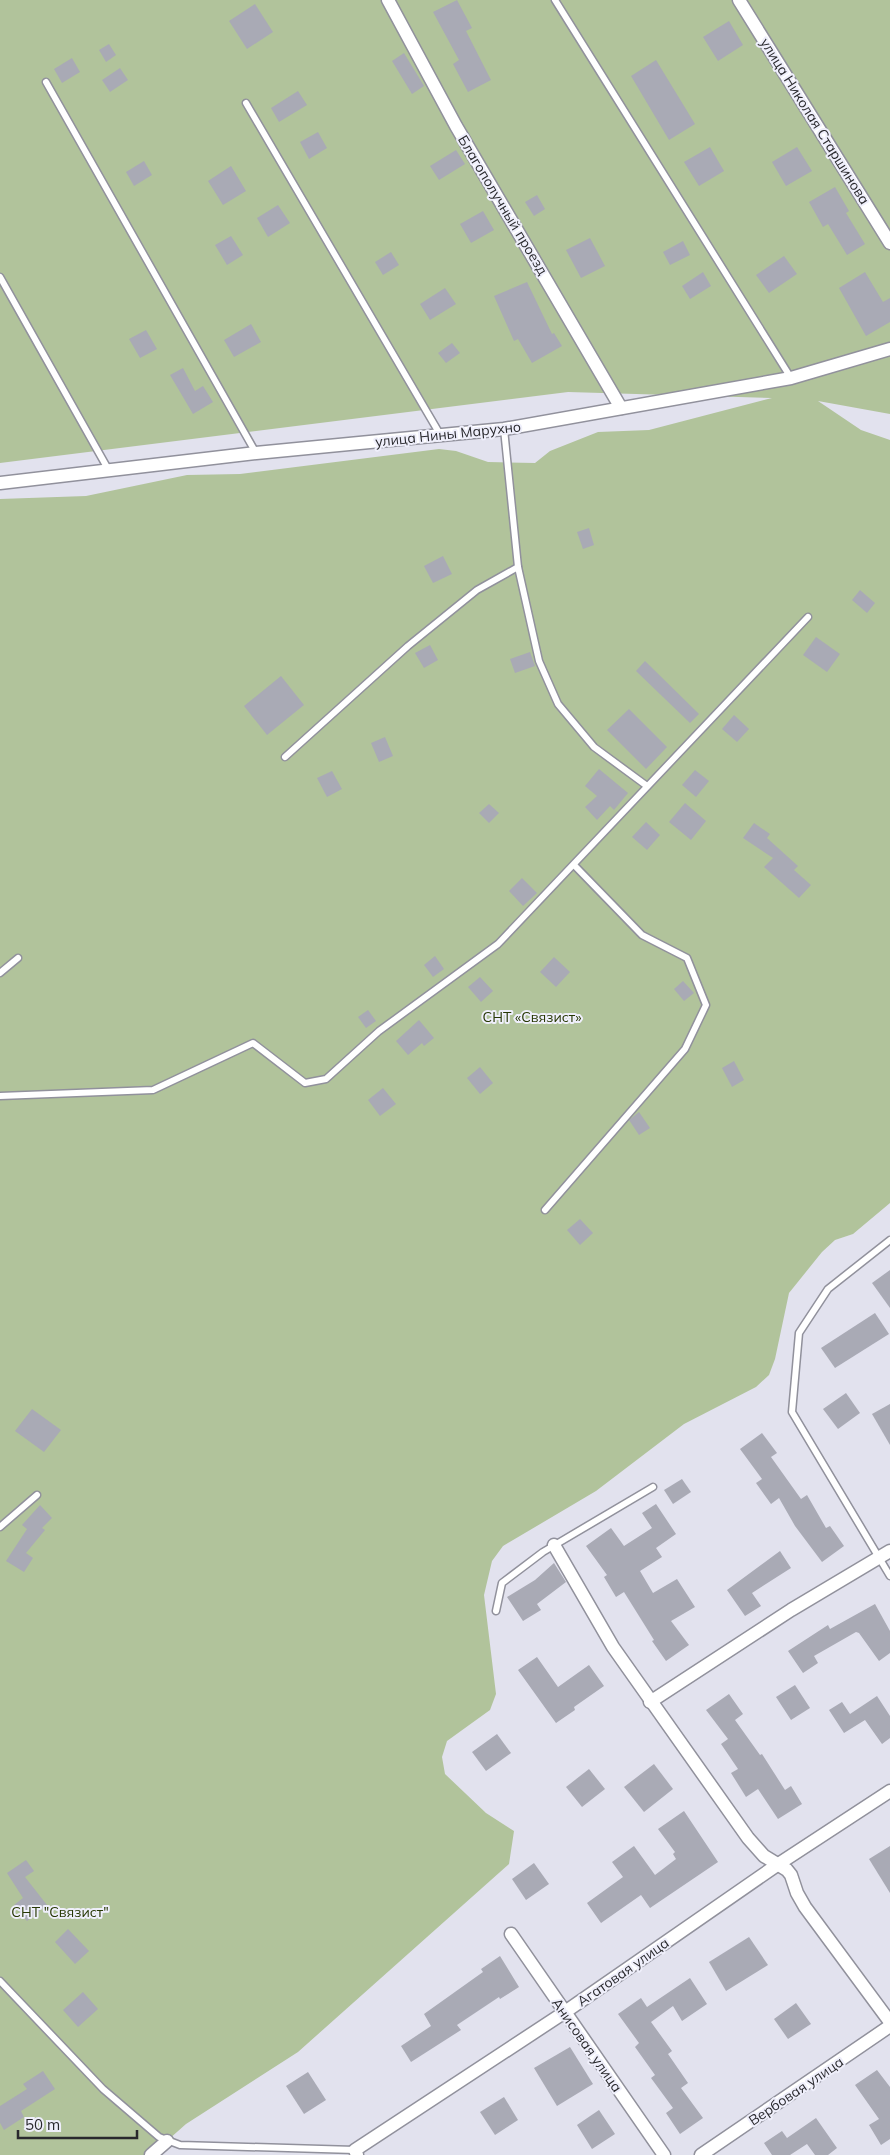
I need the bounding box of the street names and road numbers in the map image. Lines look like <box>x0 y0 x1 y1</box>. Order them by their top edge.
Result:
street label: улица Николая Старшинова <box>756 34 874 208</box>
street label: Благополучный проезд <box>454 132 552 279</box>
street label: улица Нины Марухно <box>374 417 522 451</box>
street label: Агатовая улица <box>574 1934 672 2010</box>
street label: Анисовая улица <box>548 1995 626 2095</box>
street label: Вербовая улица <box>745 2053 847 2129</box>

